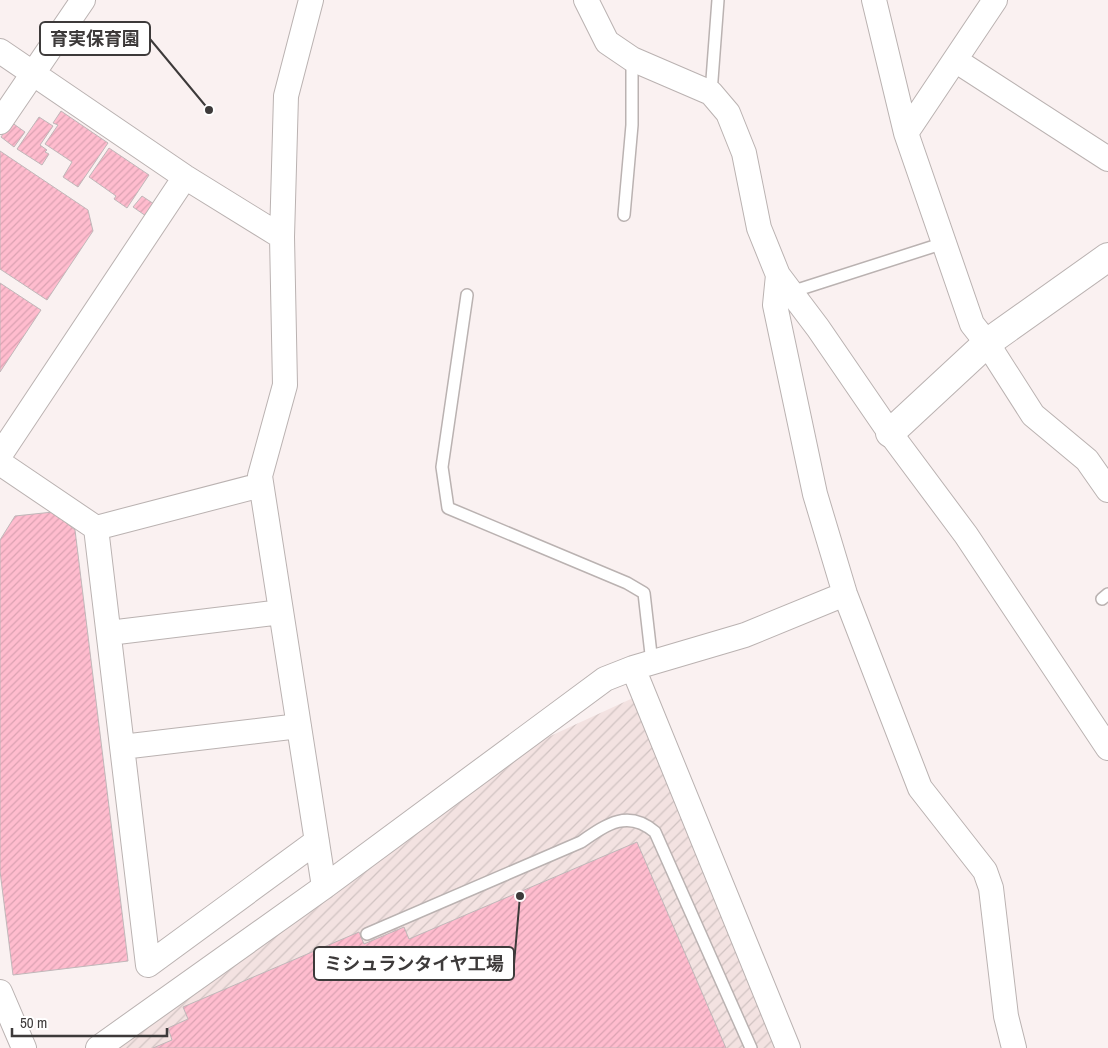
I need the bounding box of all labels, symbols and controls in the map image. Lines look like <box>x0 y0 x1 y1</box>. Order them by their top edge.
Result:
callout: 育実保育園 <box>40 22 150 55</box>
text: 育実保育園 <box>50 26 140 51</box>
callout: ミシュランタイヤ工場 <box>314 947 514 980</box>
text: ミシュランタイヤ工場 <box>324 951 504 976</box>
scale bar <box>12 1006 168 1038</box>
text: 50 m <box>20 1012 47 1033</box>

